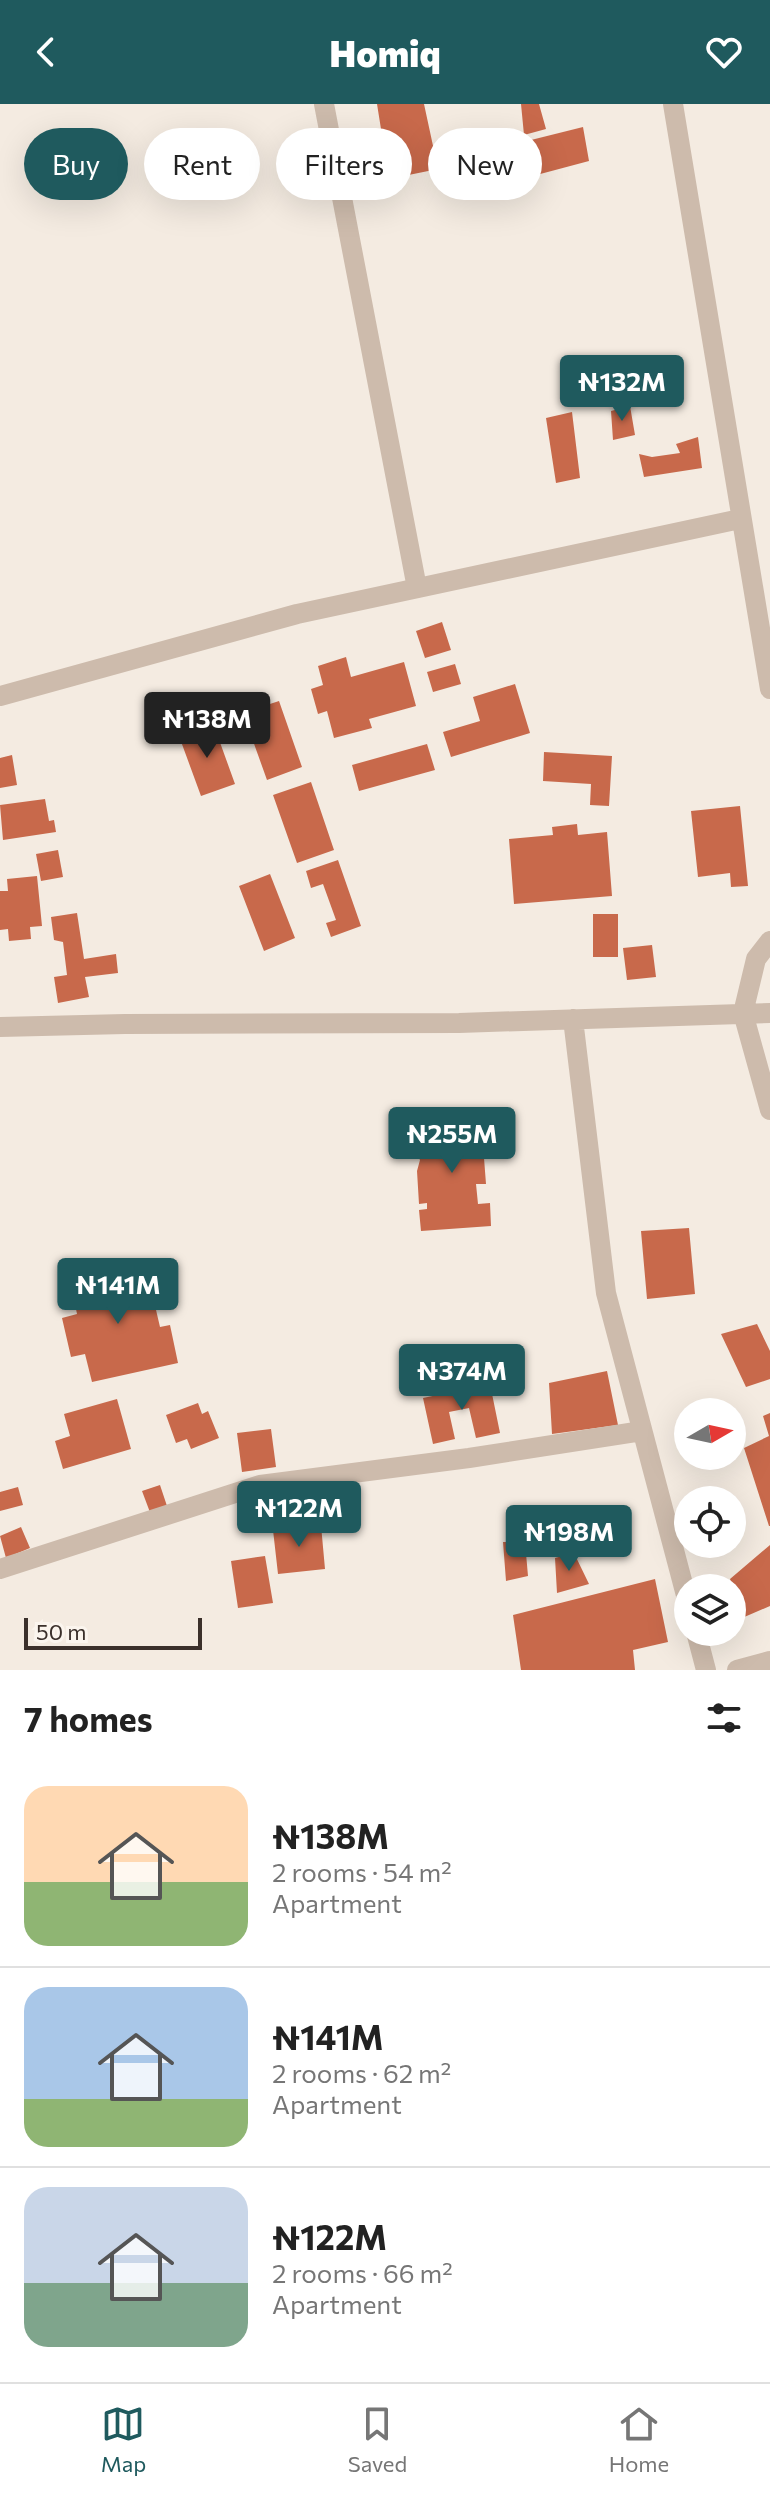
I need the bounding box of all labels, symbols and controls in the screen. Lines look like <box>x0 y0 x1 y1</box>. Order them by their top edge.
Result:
icon: back <box>24 30 68 74</box>
text: Homiq <box>329 30 441 74</box>
icon: heart <box>702 30 746 74</box>
chip: Buy <box>24 128 128 200</box>
chip: Rent <box>144 128 260 200</box>
chip: Filters <box>276 128 412 200</box>
chip: New <box>428 128 542 200</box>
pin: ₦132M <box>566 355 678 423</box>
text: ₦132M <box>578 365 666 396</box>
pin: ₦138M <box>151 692 263 760</box>
text: ₦138M <box>162 702 252 733</box>
pin: ₦255M <box>396 1107 508 1175</box>
text: ₦255M <box>406 1117 498 1148</box>
pin: ₦141M <box>62 1258 174 1326</box>
text: ₦141M <box>75 1268 161 1299</box>
pin: ₦374M <box>406 1344 518 1412</box>
text: ₦374M <box>417 1354 507 1385</box>
north arrow <box>674 1398 746 1470</box>
map controls <box>674 1398 746 1646</box>
pin: ₦122M <box>243 1481 355 1549</box>
button: locate <box>674 1486 746 1558</box>
text: ₦122M <box>255 1491 343 1522</box>
pin: ₦198M <box>513 1505 625 1573</box>
text: ₦198M <box>524 1515 614 1546</box>
button: layers <box>674 1574 746 1646</box>
scale bar <box>24 1614 202 1650</box>
text: 50 m <box>36 1618 86 1645</box>
icon: filters <box>702 1696 746 1740</box>
text: 7 homes <box>24 1697 153 1739</box>
text: ₦138M <box>272 1814 389 1856</box>
icon: home <box>88 1818 184 1914</box>
text: 2 rooms · 54 m² <box>272 1856 452 1887</box>
text: Apartment <box>272 1887 402 1918</box>
text: ₦141M <box>272 2015 384 2057</box>
icon: home <box>88 2019 184 2115</box>
text: 2 rooms · 62 m² <box>272 2057 451 2088</box>
text: Apartment <box>272 2088 402 2119</box>
text: ₦122M <box>272 2215 387 2257</box>
icon: home <box>88 2219 184 2315</box>
text: 2 rooms · 66 m² <box>272 2257 453 2288</box>
text: Apartment <box>272 2288 402 2319</box>
tab: Map <box>101 2402 146 2477</box>
tab: Saved <box>348 2402 407 2477</box>
tab: Home <box>609 2402 669 2477</box>

